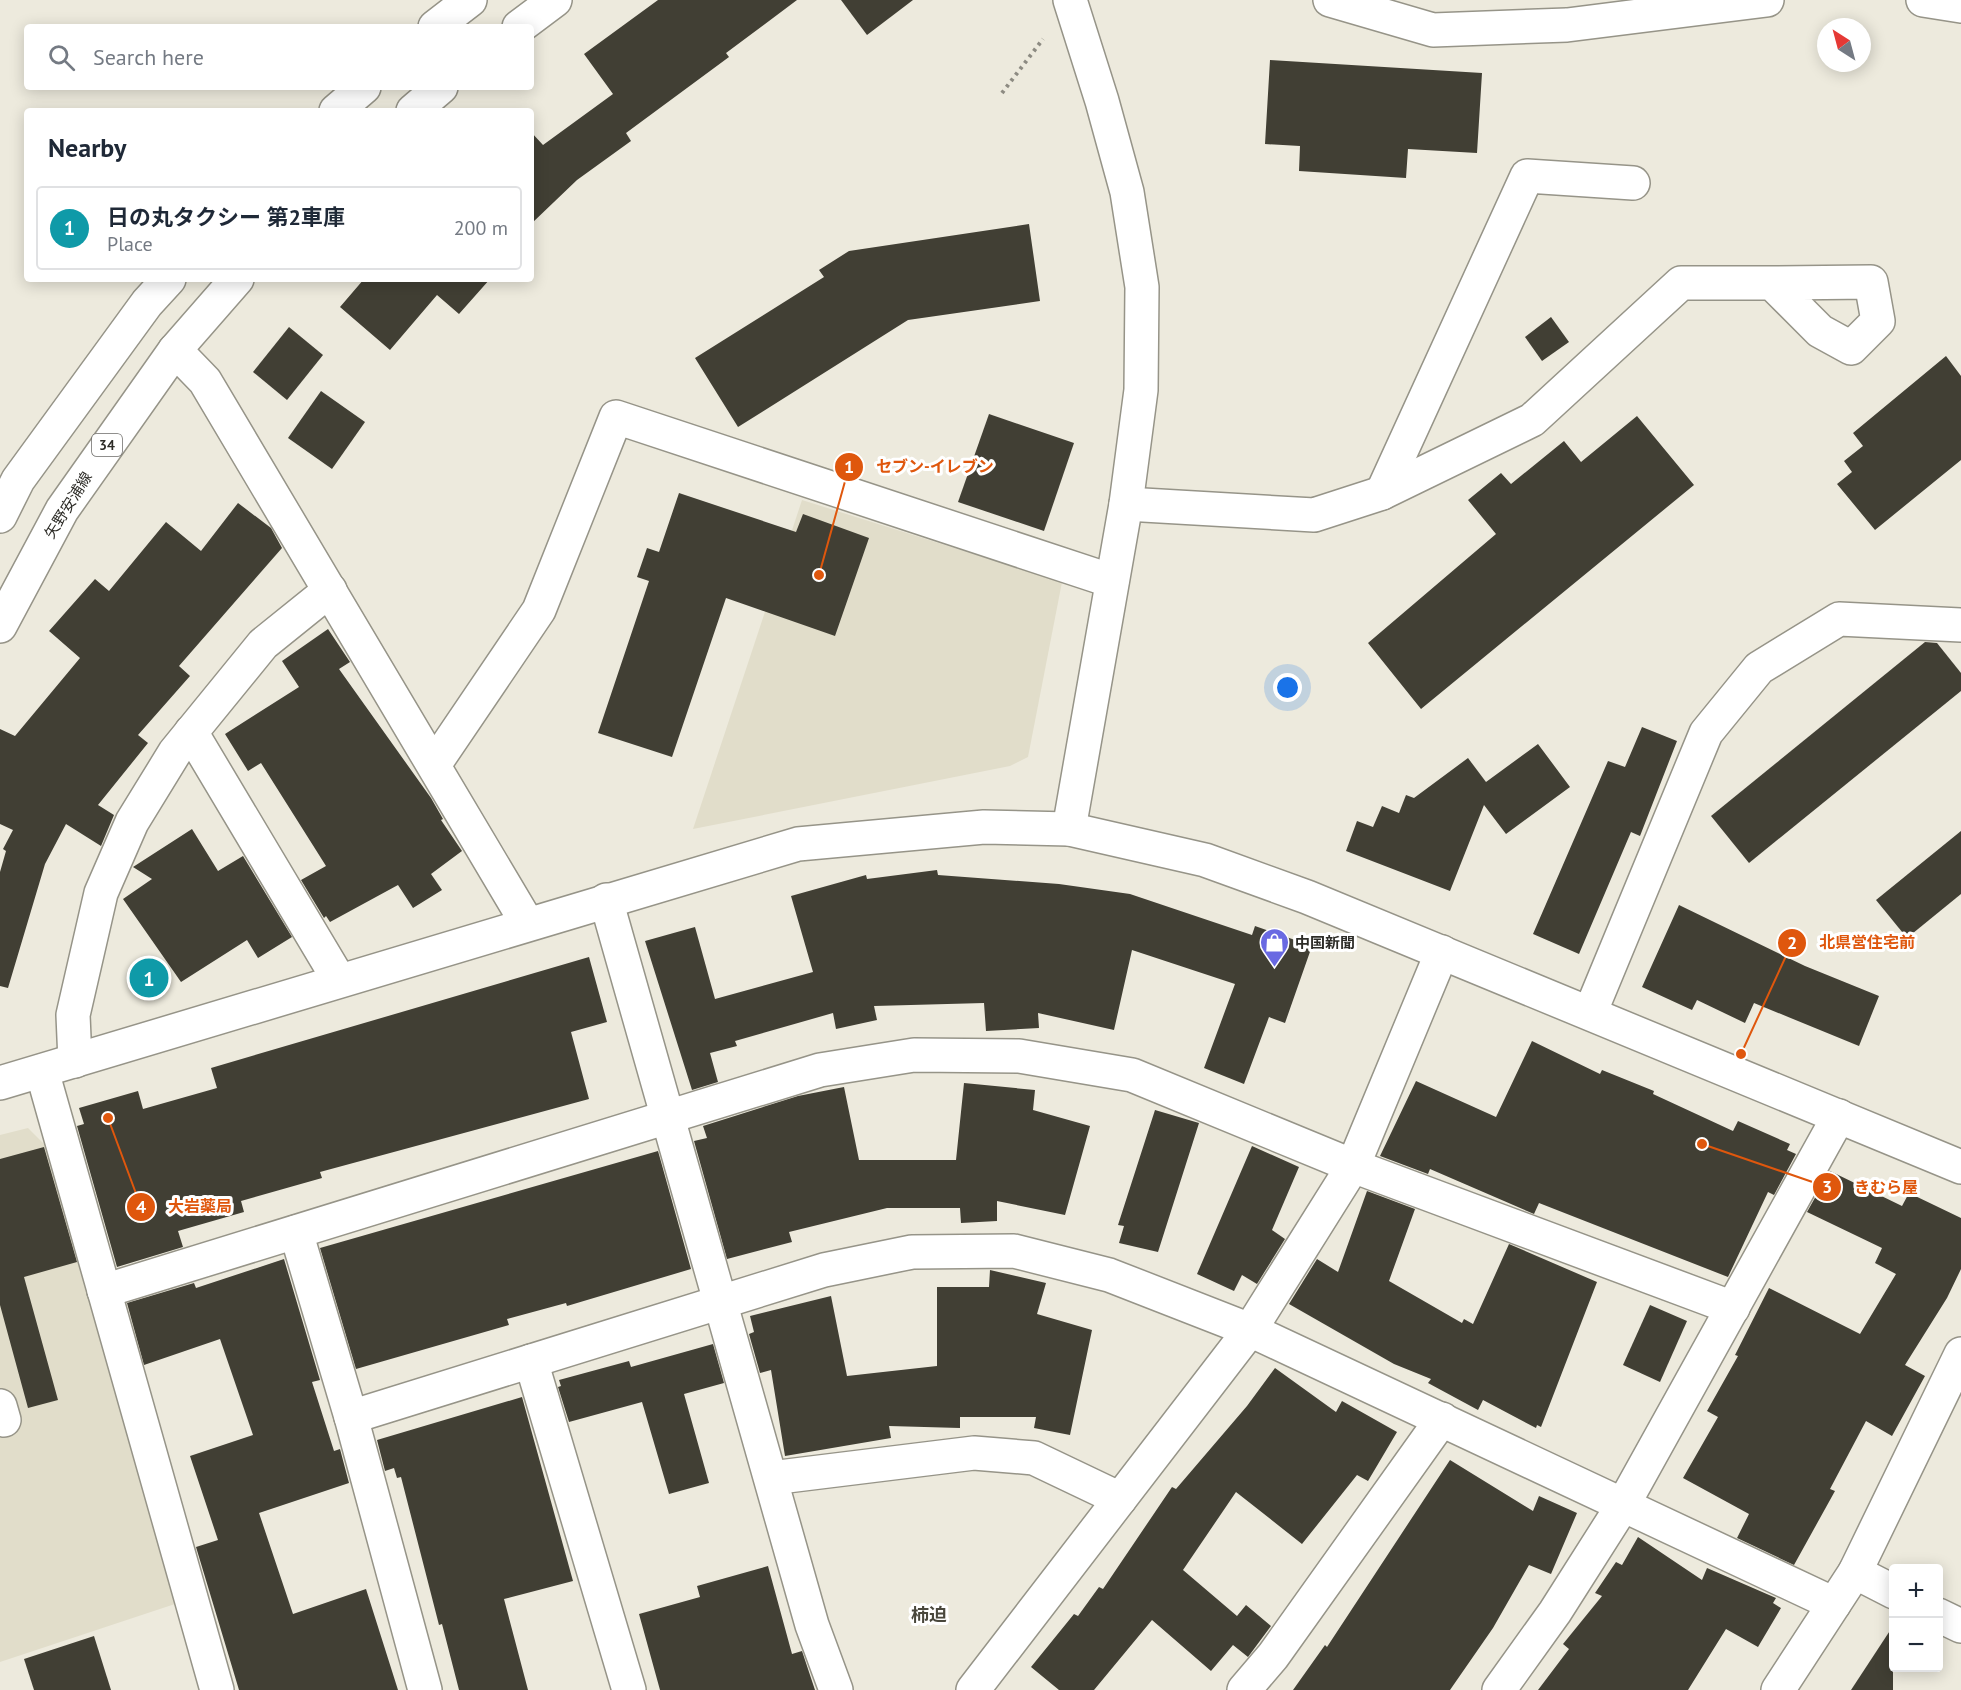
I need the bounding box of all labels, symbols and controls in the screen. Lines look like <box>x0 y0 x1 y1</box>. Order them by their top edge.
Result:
north arrow <box>1817 18 1871 72</box>
search box <box>24 24 534 90</box>
icon: search <box>45 41 78 74</box>
text: Search here <box>93 43 204 71</box>
text: Nearby <box>48 131 126 164</box>
text: 日の丸タクシー 第2車庫 <box>107 203 345 231</box>
text: 1 <box>64 215 75 241</box>
text: 200 m <box>454 215 508 241</box>
text: Place <box>107 231 153 257</box>
road number: 34 <box>92 434 122 456</box>
callout: セブン-イレブン <box>834 450 1006 484</box>
text: 1 <box>844 455 854 478</box>
text: セブン-イレブン <box>876 456 994 476</box>
street label: 矢野安浦線 <box>40 468 96 542</box>
your location <box>1273 673 1302 702</box>
shop icon: 中国新聞 <box>1258 926 1290 968</box>
callout: 北県営住宅前 <box>1777 926 1927 960</box>
text: 2 <box>1787 931 1797 954</box>
text: 北県営住宅前 <box>1819 932 1915 952</box>
place label: 中国新聞 <box>1295 933 1355 952</box>
pin: 1 <box>130 956 168 1000</box>
callout: きむら屋 <box>1812 1170 1930 1204</box>
text: 3 <box>1822 1175 1832 1198</box>
text: きむら屋 <box>1854 1177 1918 1197</box>
callout: 大岩薬局 <box>126 1190 244 1224</box>
text: 4 <box>136 1195 146 1218</box>
text: 大岩薬局 <box>168 1196 232 1216</box>
map controls <box>1889 1564 1943 1672</box>
button: + <box>1889 1564 1943 1618</box>
district label: 柿迫 <box>911 1603 947 1626</box>
button: − <box>1889 1618 1943 1672</box>

